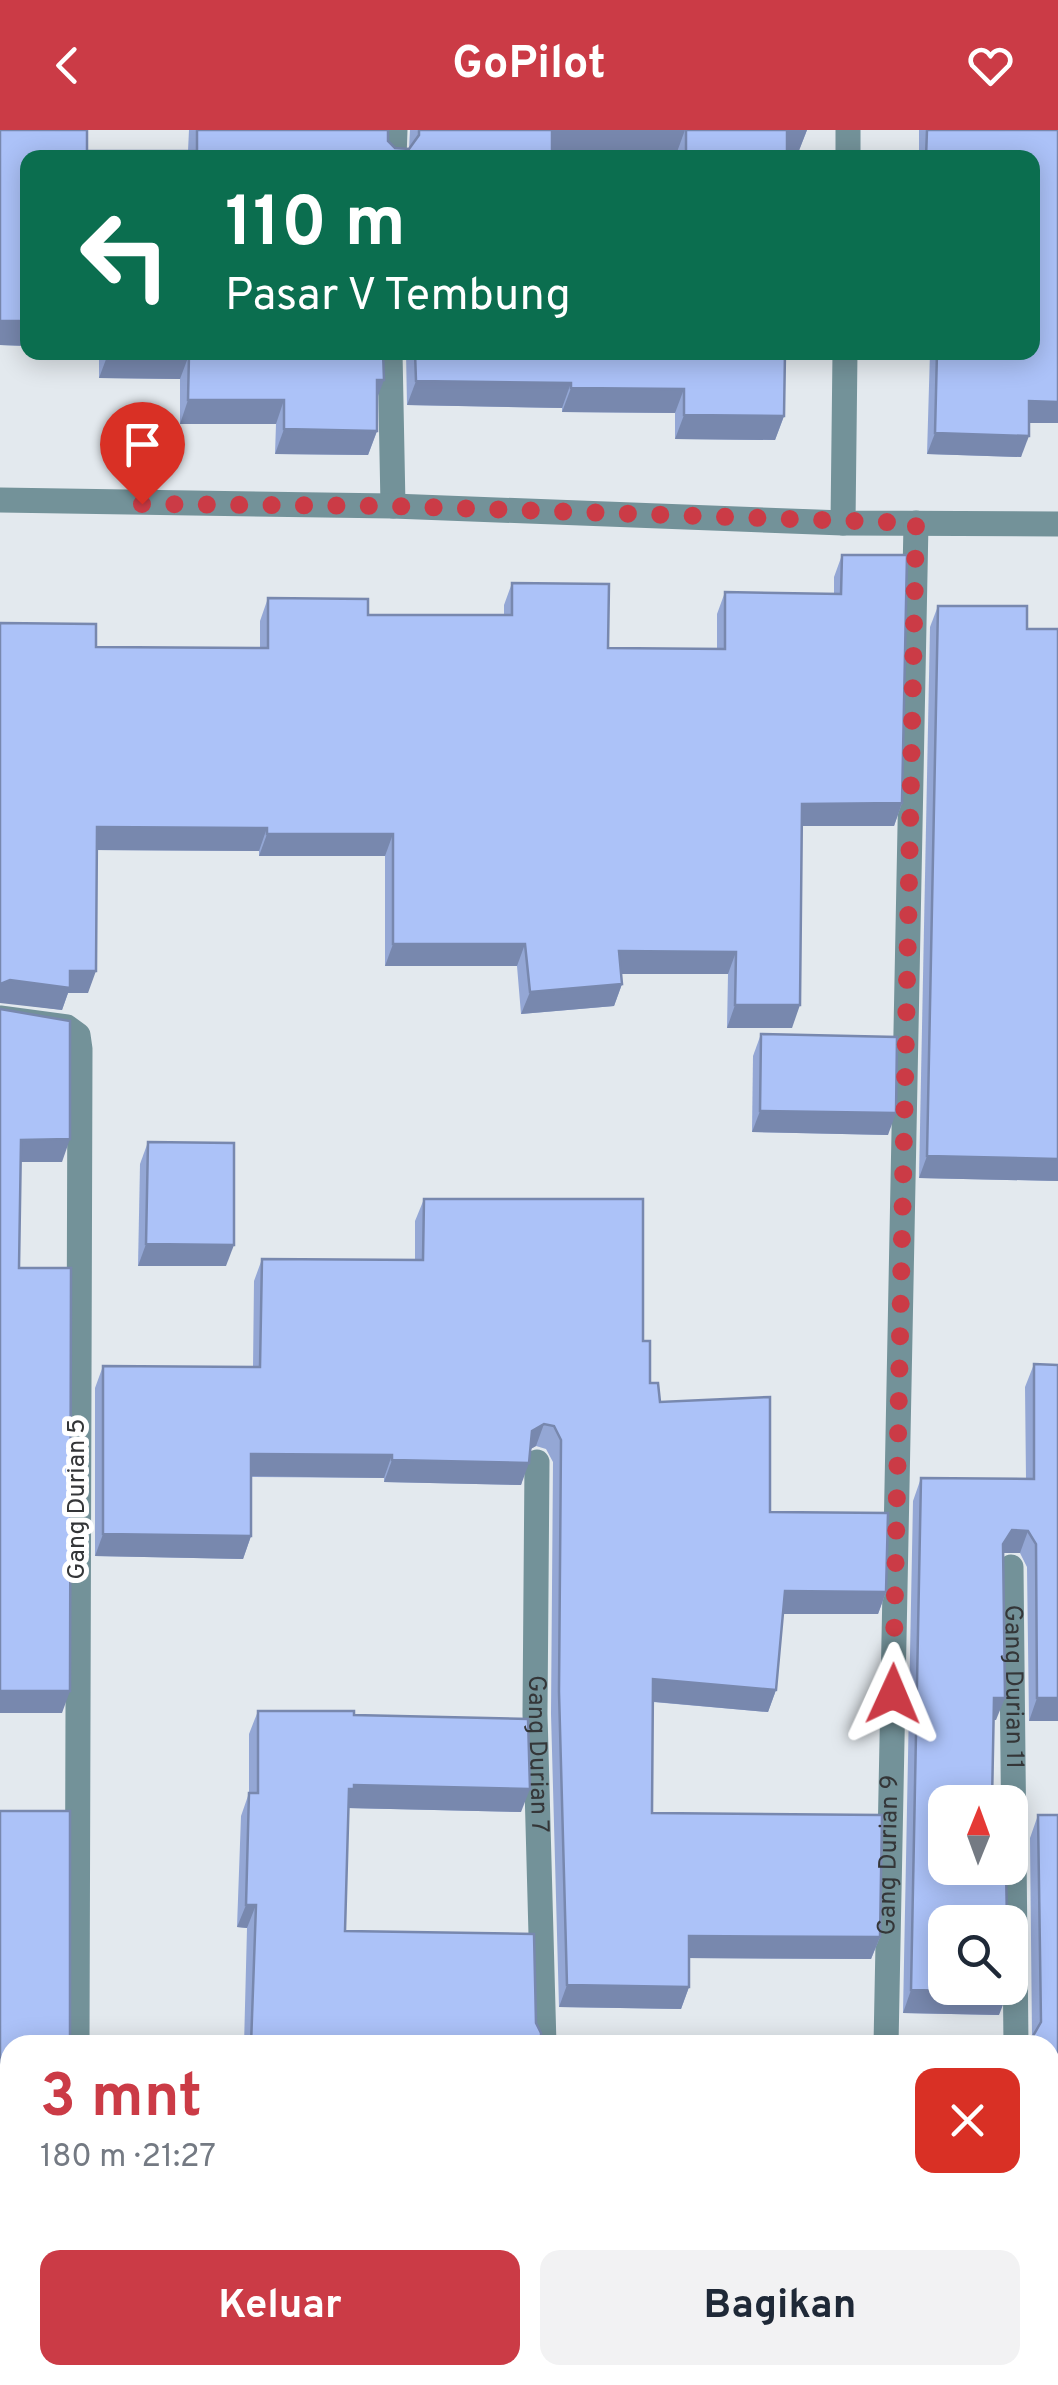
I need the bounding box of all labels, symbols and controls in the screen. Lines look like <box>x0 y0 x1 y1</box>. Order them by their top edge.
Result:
text: GoPilot <box>452 37 606 94</box>
icon: back <box>40 38 95 93</box>
icon: heart <box>963 38 1018 93</box>
text: 110 m <box>225 182 406 271</box>
icon: left <box>60 190 190 320</box>
text: Pasar V Tembung <box>225 269 571 326</box>
pin <box>100 402 185 505</box>
icon: arrive <box>115 417 170 472</box>
street label: Gang Durian 5 <box>62 1418 94 1580</box>
street label: Gang Durian 11 <box>995 1605 1029 1769</box>
position arrow <box>841 1642 945 1746</box>
street label: Gang Durian 7 <box>519 1675 554 1833</box>
street label: Gang Durian 9 <box>872 1774 907 1936</box>
north arrow <box>928 1785 1028 1885</box>
map controls <box>928 1785 1028 2005</box>
button: search <box>928 1905 1028 2005</box>
text: 3 mnt <box>40 2062 202 2138</box>
button: close <box>915 2068 1020 2173</box>
text: 180 m · 21:27 <box>40 2138 216 2178</box>
button: Keluar <box>40 2250 520 2365</box>
button: Bagikan <box>540 2250 1020 2365</box>

